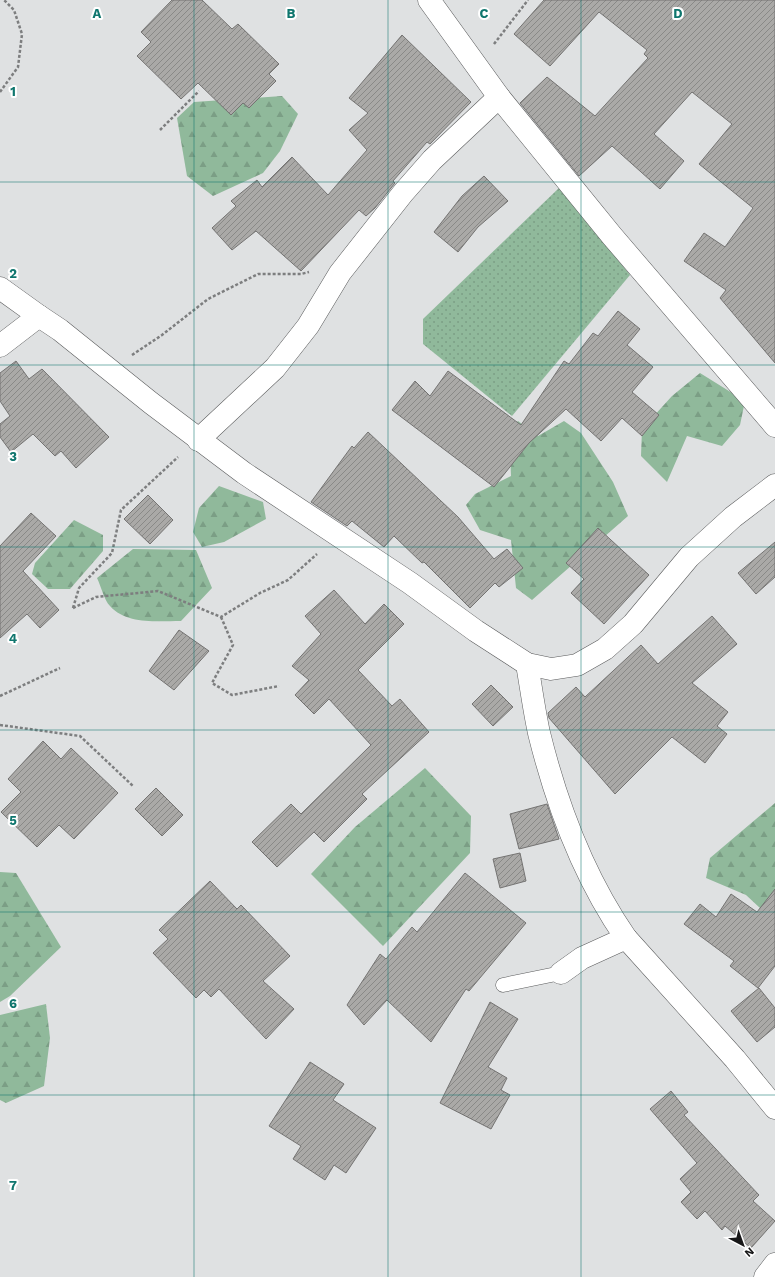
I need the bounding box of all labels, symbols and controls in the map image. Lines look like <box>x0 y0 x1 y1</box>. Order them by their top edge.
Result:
text: A <box>93 6 102 21</box>
text: B <box>287 6 296 21</box>
text: C <box>480 6 489 21</box>
text: D <box>673 6 683 21</box>
text: 1 <box>10 84 16 99</box>
text: 2 <box>9 266 17 281</box>
text: 3 <box>9 449 17 464</box>
text: 4 <box>9 631 18 646</box>
text: 5 <box>9 813 17 828</box>
text: 6 <box>9 996 17 1011</box>
text: 7 <box>9 1178 17 1193</box>
north arrow <box>723 1225 763 1265</box>
text: N <box>742 1245 757 1260</box>

